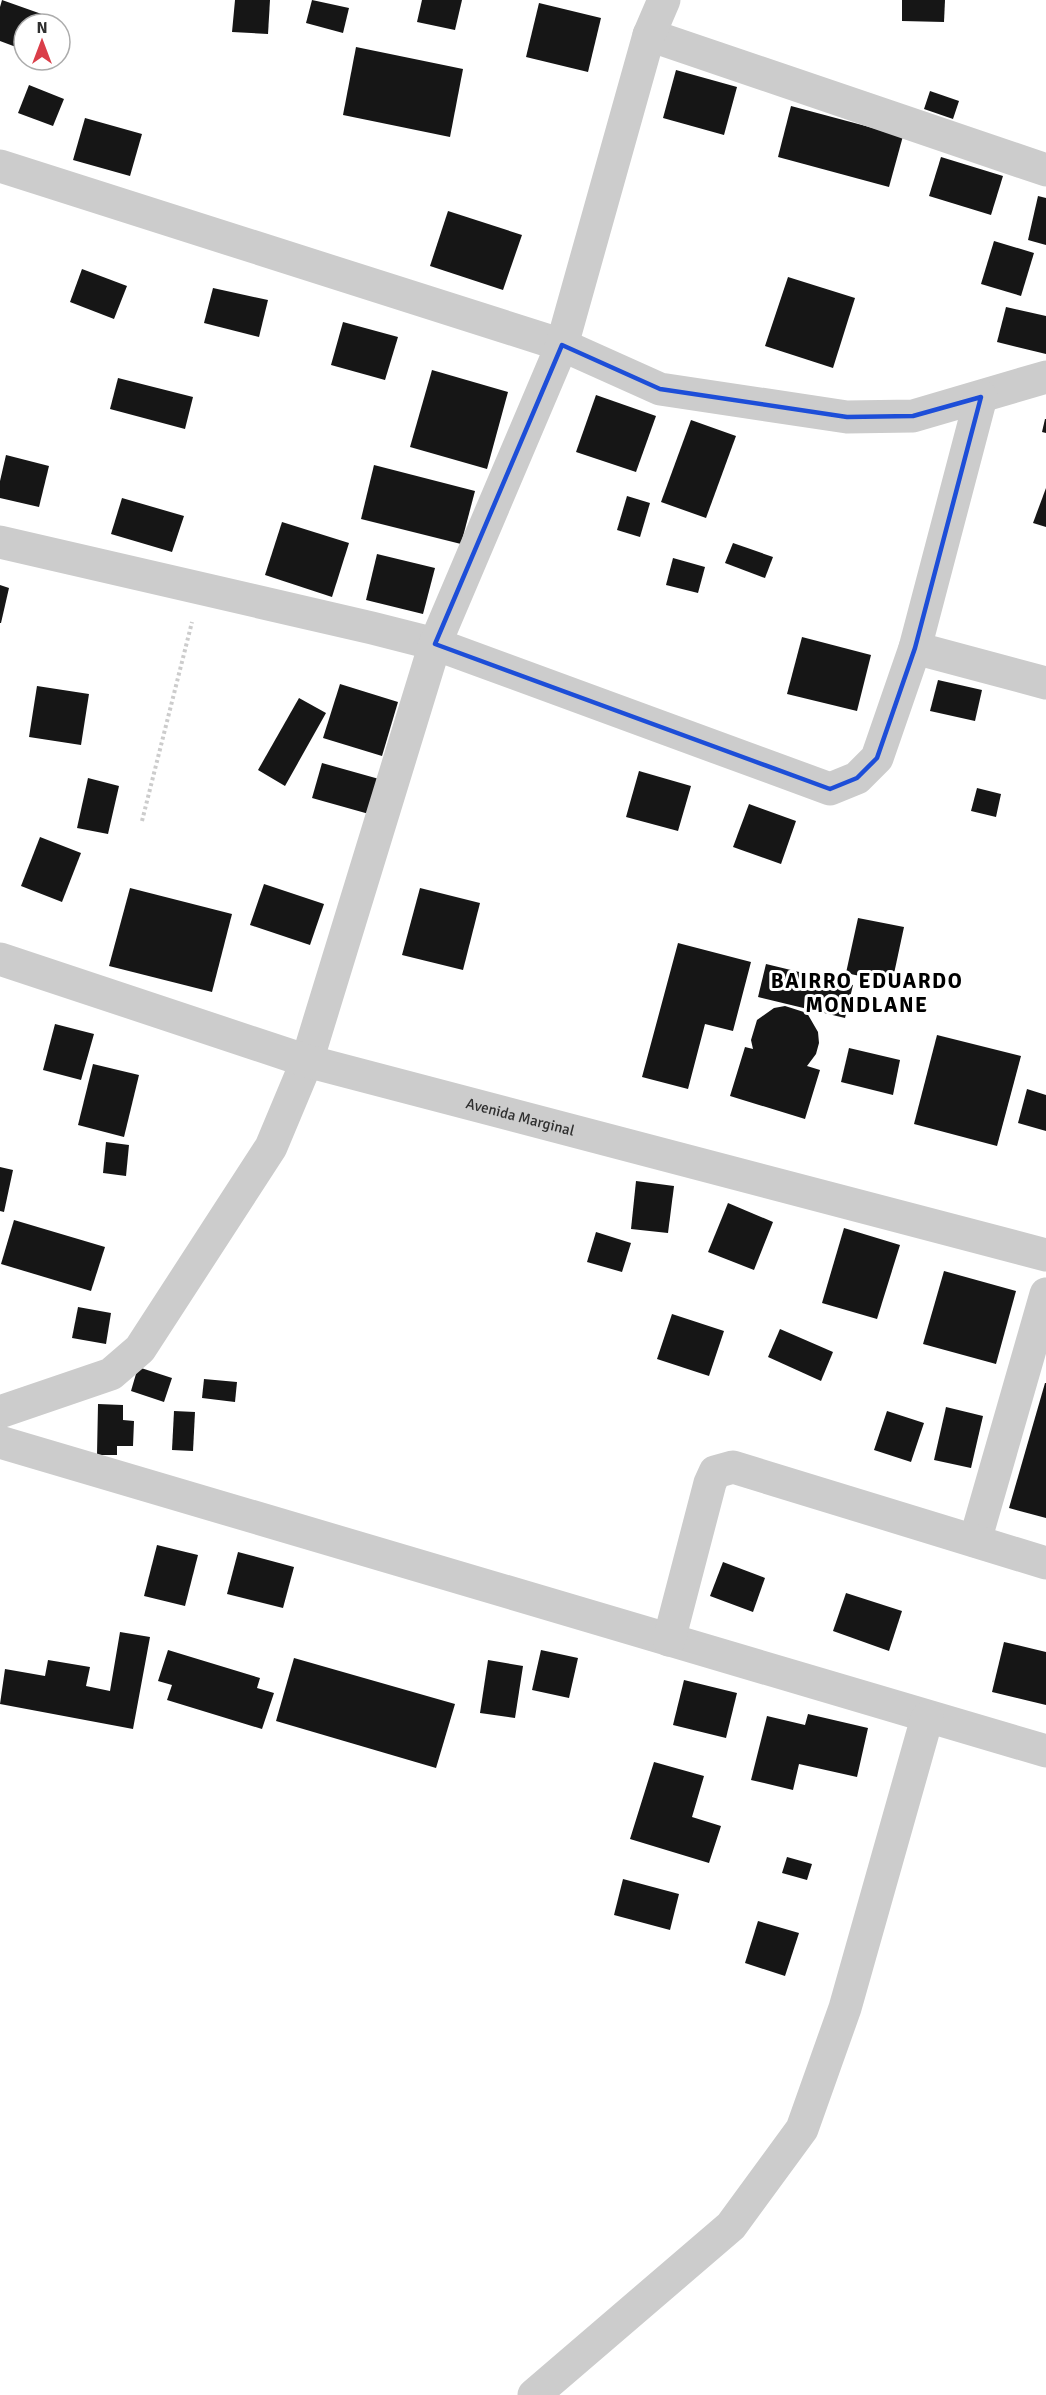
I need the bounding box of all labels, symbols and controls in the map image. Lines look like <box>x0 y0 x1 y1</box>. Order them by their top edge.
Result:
north arrow <box>12 12 72 72</box>
text: N <box>36 18 48 38</box>
district label: BAIRRO EDUARDO MONDLANE <box>771 968 963 1018</box>
street label: Avenida Marginal <box>464 1094 576 1140</box>

